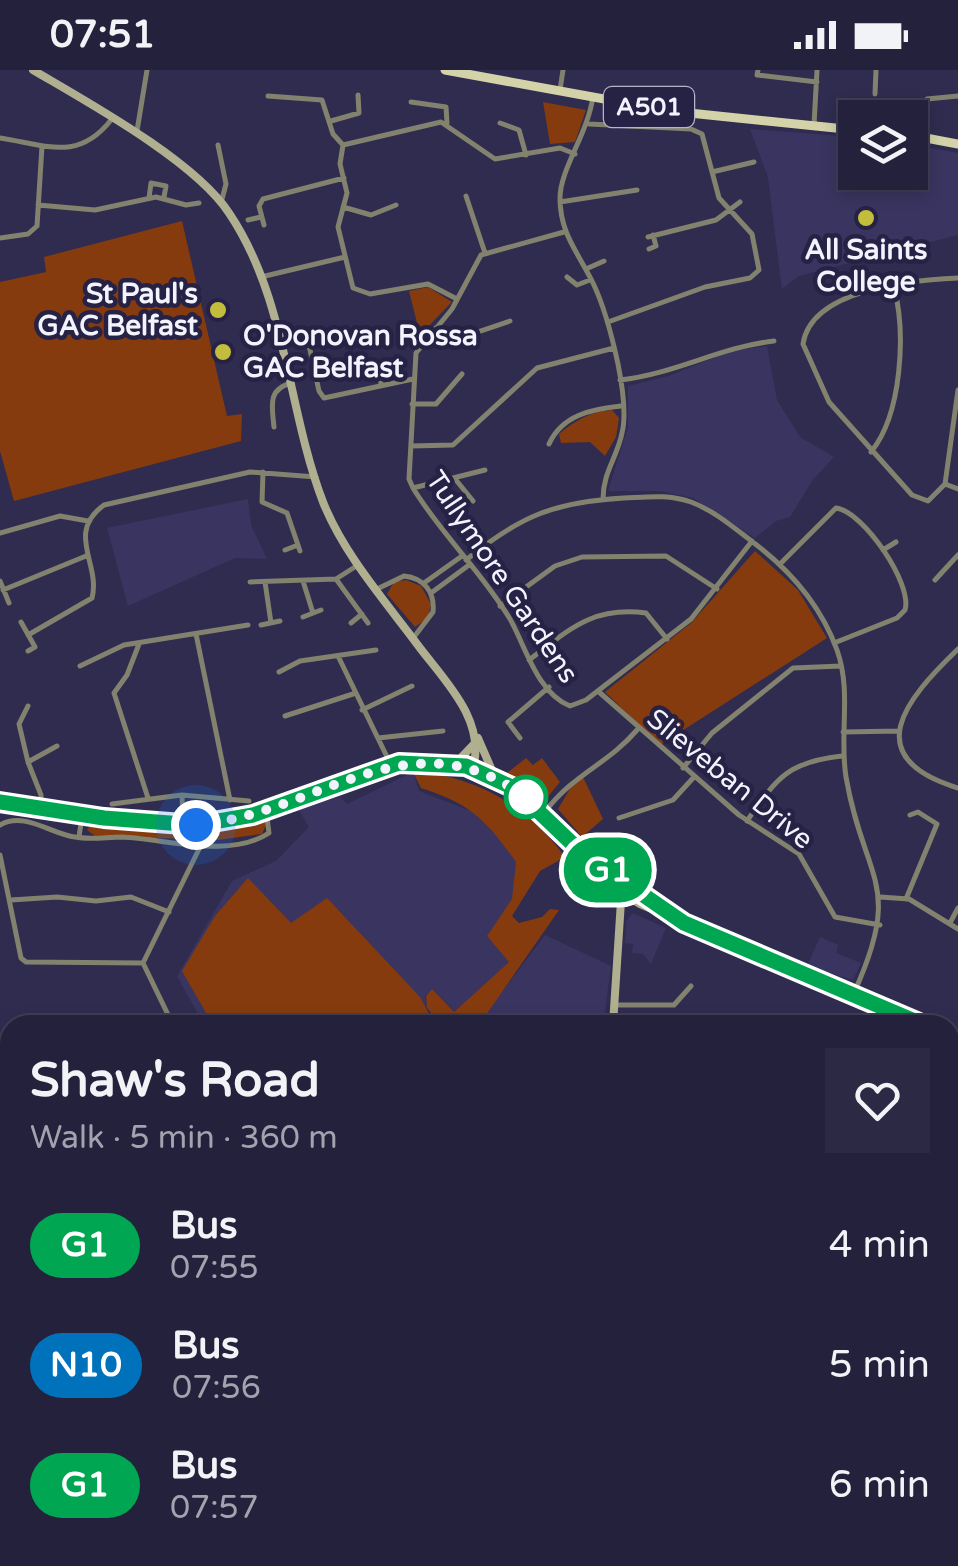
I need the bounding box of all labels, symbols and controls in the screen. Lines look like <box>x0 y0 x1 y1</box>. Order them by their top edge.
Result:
text: 07:51 <box>50 12 155 58</box>
road number: A501 <box>604 87 694 127</box>
map controls <box>838 100 928 190</box>
button: layers <box>838 100 928 190</box>
marker: All Saints College <box>855 207 877 229</box>
place label: All Saints College <box>805 233 927 299</box>
place label: St Paul's GAC Belfast <box>37 277 198 343</box>
marker: St Paul's GAC Belfast <box>207 299 229 321</box>
place label: O'Donovan Rossa GAC Belfast <box>243 319 478 385</box>
marker: O'Donovan Rossa GAC Belfast <box>212 341 234 363</box>
street label: Tullymore Gardens <box>418 464 586 690</box>
street label: Slieveban Drive <box>640 702 820 856</box>
unlabelled marker <box>505 776 547 818</box>
your location <box>171 800 221 850</box>
line badge: G1 <box>563 838 653 902</box>
text: G1 <box>584 849 632 891</box>
button: heart <box>825 1048 930 1153</box>
text: Shaw's Road <box>30 1052 320 1110</box>
text: Walk · 5 min · 360 m <box>30 1119 338 1157</box>
text: Bus <box>170 1203 237 1249</box>
text: 4 min <box>829 1222 930 1268</box>
text: G1 <box>61 1224 109 1266</box>
text: 07:55 <box>170 1249 259 1287</box>
text: Bus <box>172 1323 240 1369</box>
text: 5 min <box>829 1342 930 1388</box>
text: N10 <box>50 1344 122 1386</box>
text: 07:56 <box>172 1369 261 1407</box>
text: Bus <box>170 1443 237 1489</box>
text: 6 min <box>829 1462 930 1508</box>
text: G1 <box>61 1464 109 1506</box>
text: 07:57 <box>170 1489 259 1527</box>

